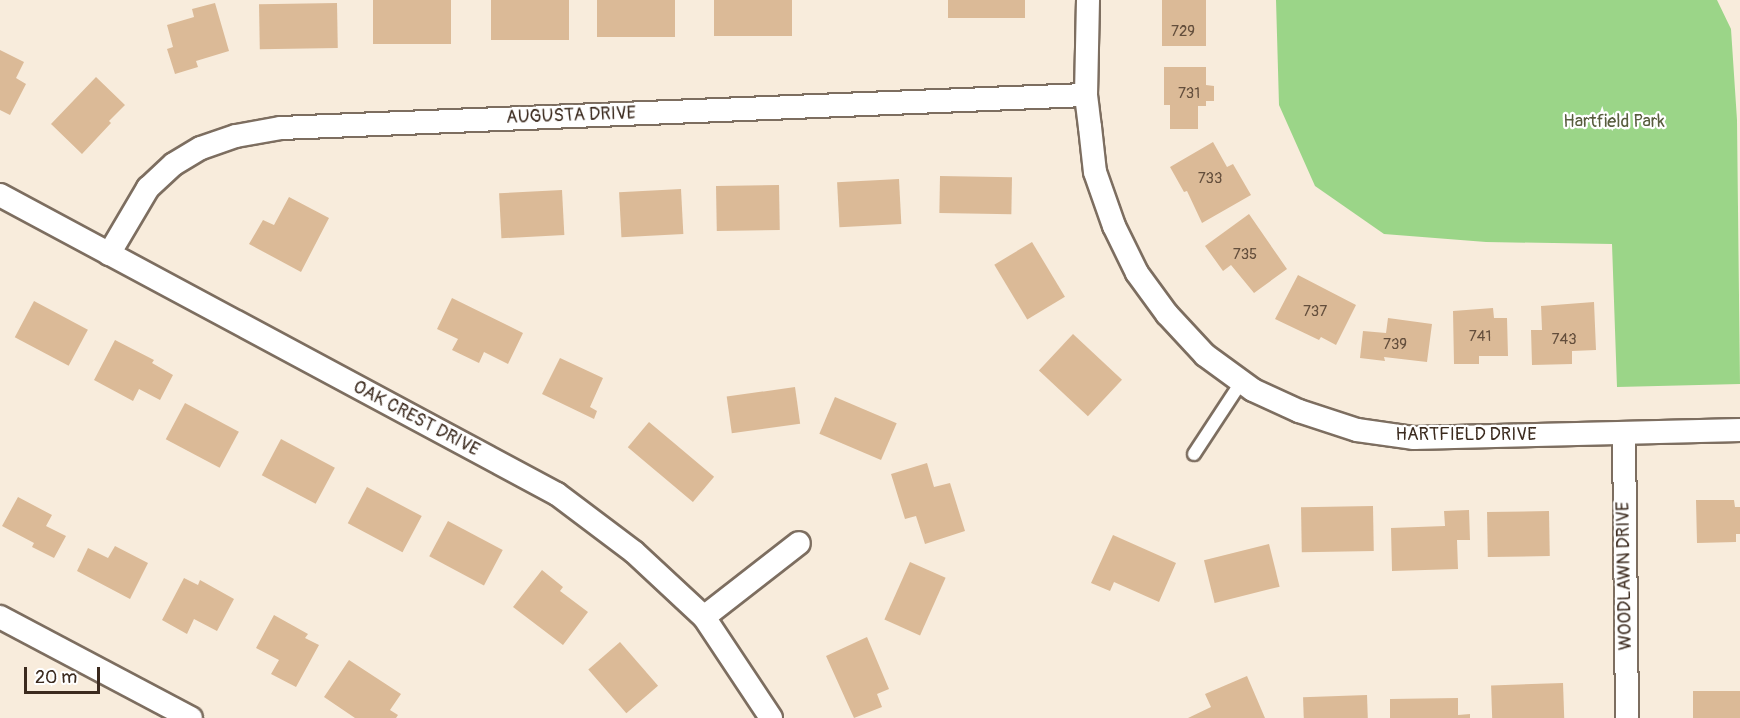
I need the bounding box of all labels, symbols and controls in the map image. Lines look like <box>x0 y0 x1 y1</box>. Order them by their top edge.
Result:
house number: 729 <box>1171 23 1195 41</box>
house number: 731 <box>1178 85 1200 103</box>
street label: AUGUSTA DRIVE <box>506 103 636 129</box>
park label: Hartfield Park <box>1563 111 1665 133</box>
house number: 733 <box>1198 170 1222 188</box>
house number: 735 <box>1233 246 1257 264</box>
house number: 737 <box>1303 303 1327 321</box>
house number: 741 <box>1469 328 1491 346</box>
house number: 743 <box>1551 331 1577 349</box>
house number: 739 <box>1383 336 1407 354</box>
street label: OAK CREST DRIVE <box>349 377 483 461</box>
street label: HARTFIELD DRIVE <box>1395 424 1537 446</box>
street label: WOODLAWN DRIVE <box>1613 502 1637 650</box>
scale bar <box>27 655 104 693</box>
text: 20 m <box>35 666 77 689</box>

